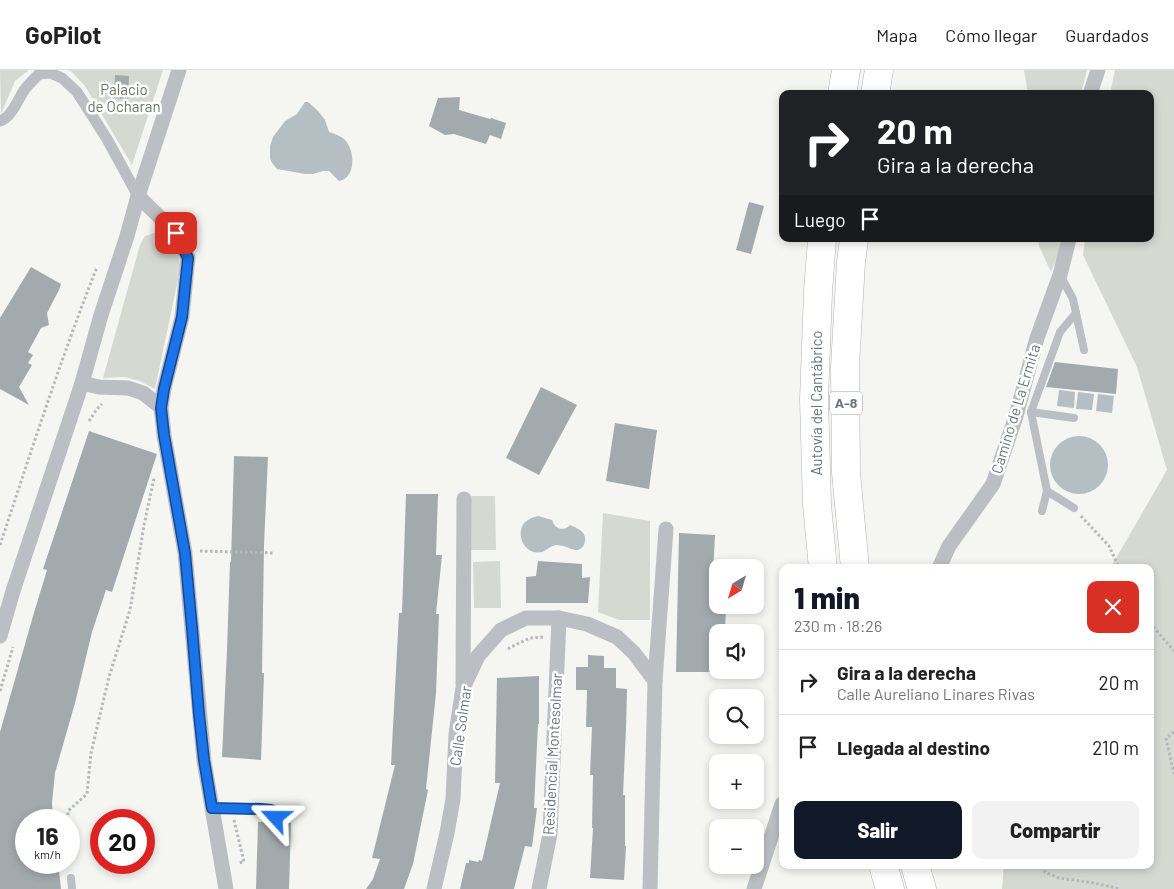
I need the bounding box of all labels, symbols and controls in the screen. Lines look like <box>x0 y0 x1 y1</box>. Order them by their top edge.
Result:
text: GoPilot <box>25 20 102 49</box>
text: Mapa <box>876 24 917 46</box>
text: Cómo llegar <box>945 24 1037 46</box>
text: Guardados <box>1065 24 1149 46</box>
park label: Palacio de Ocharan <box>87 80 161 115</box>
text: 20 m <box>877 109 953 151</box>
icon: right <box>794 110 859 175</box>
text: Gira a la derecha <box>877 151 1034 177</box>
icon: arrive <box>856 205 884 233</box>
text: Luego <box>794 208 846 231</box>
pin <box>155 212 197 254</box>
icon: arrive <box>162 219 190 247</box>
street label: Autovía del Cantábrico <box>807 330 825 476</box>
street label: Camino de La Ermita <box>987 342 1043 476</box>
road number: A-8 <box>830 392 862 414</box>
north arrow <box>709 559 764 614</box>
map controls <box>709 559 764 874</box>
text: 1 min <box>794 579 860 615</box>
button: close <box>1087 581 1139 633</box>
text: 230 m · 18:26 <box>794 616 882 635</box>
button: sound <box>709 624 764 679</box>
text: Gira a la derecha <box>837 661 976 684</box>
icon: right <box>794 668 822 696</box>
text: 20 m <box>1099 671 1139 694</box>
street label: Residencial Montesolmar <box>539 672 565 836</box>
street label: Calle Solmar <box>445 684 475 767</box>
text: Calle Aureliano Linares Rivas <box>837 684 1035 703</box>
button: search <box>709 689 764 744</box>
icon: arrive <box>794 733 822 761</box>
text: Llegada al destino <box>837 736 990 759</box>
text: 210 m <box>1092 736 1139 759</box>
button: + <box>709 754 764 809</box>
position arrow <box>249 791 301 843</box>
button: Salir <box>794 801 962 859</box>
button: Compartir <box>972 801 1139 859</box>
speed limit sign: 20 <box>90 809 155 874</box>
button: − <box>709 819 764 874</box>
text: 16 <box>36 820 59 850</box>
text: km/h <box>34 847 61 861</box>

